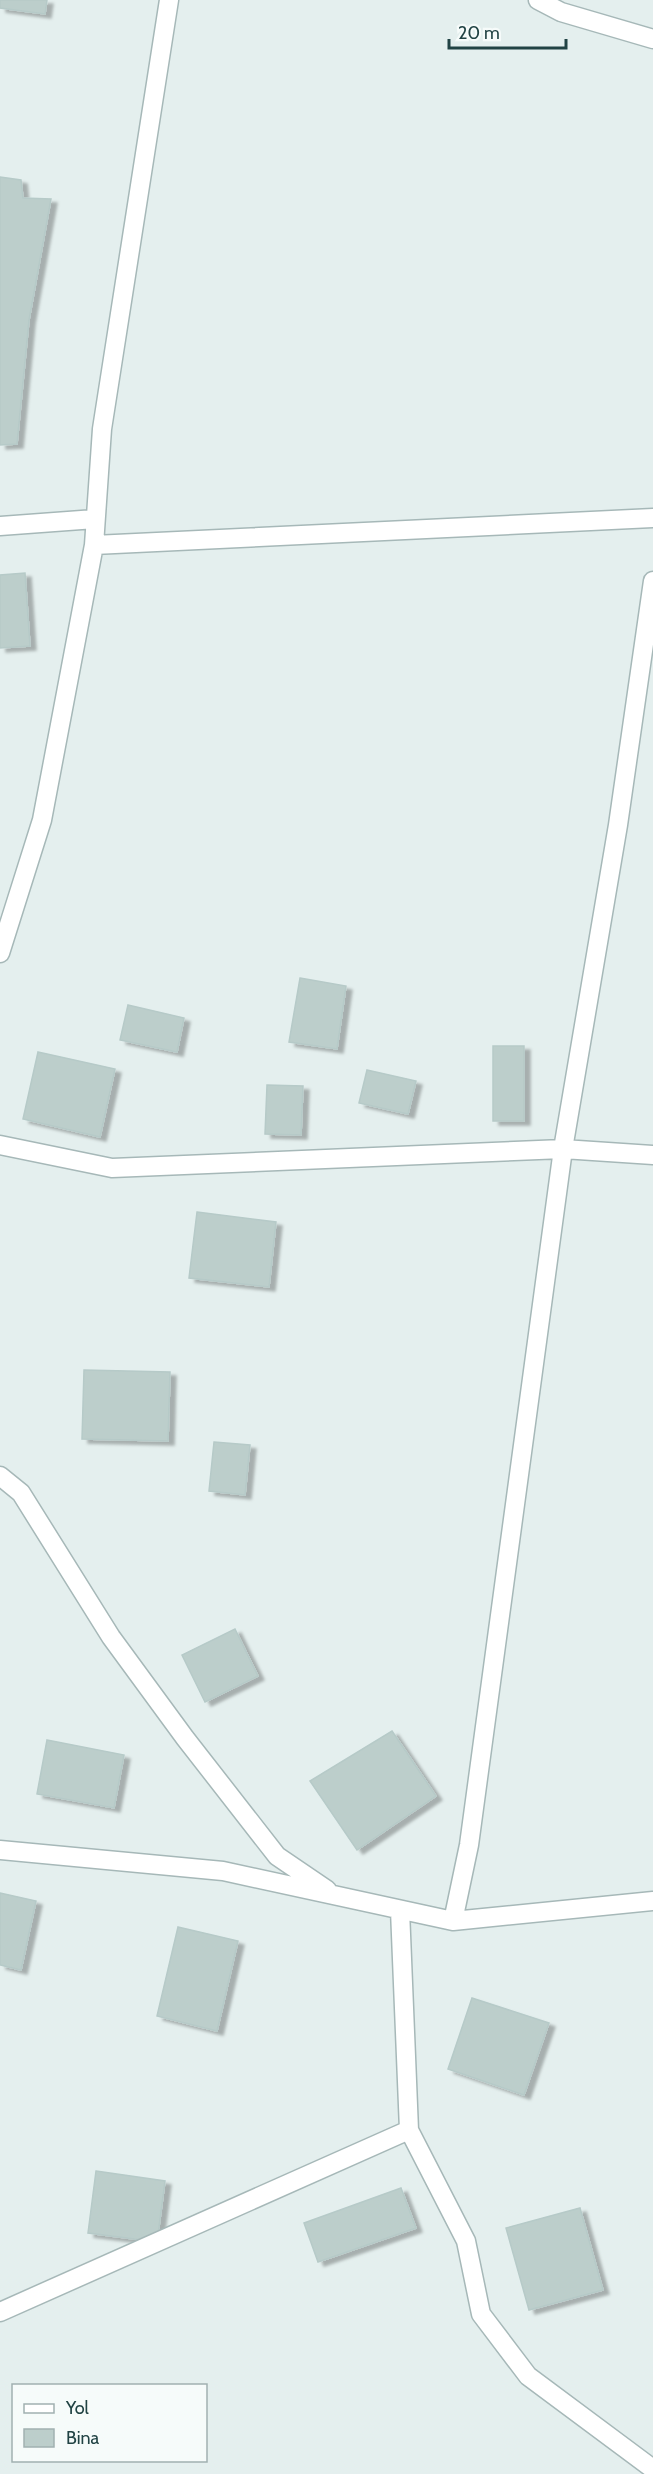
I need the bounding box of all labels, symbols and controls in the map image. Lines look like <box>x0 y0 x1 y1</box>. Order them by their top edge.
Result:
scale bar <box>449 12 566 50</box>
text: 20 m <box>458 22 500 44</box>
legend <box>12 2384 207 2462</box>
text: Yol <box>65 2397 90 2419</box>
text: Bina <box>66 2427 100 2449</box>

